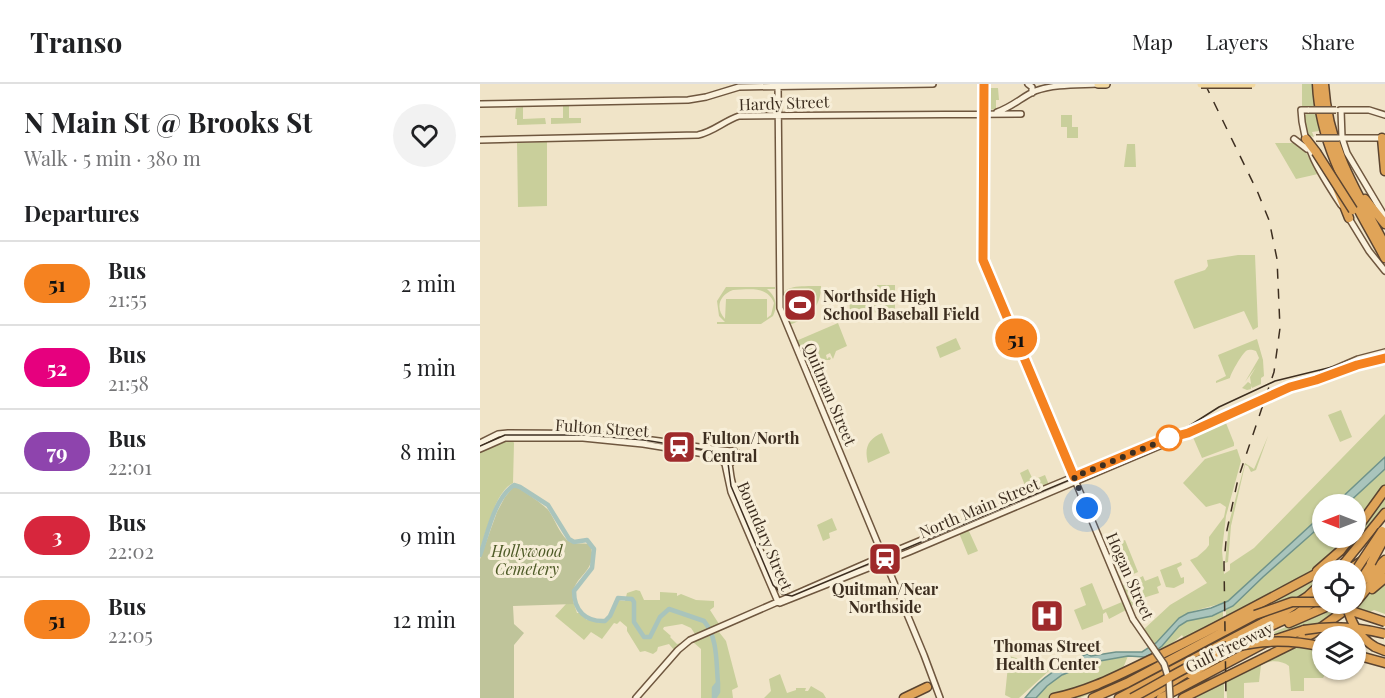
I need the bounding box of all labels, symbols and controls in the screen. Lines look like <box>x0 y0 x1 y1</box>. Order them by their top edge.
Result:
text: Transo <box>30 23 122 60</box>
text: Map <box>1132 27 1173 55</box>
text: Layers <box>1206 27 1268 55</box>
text: Share <box>1301 27 1355 55</box>
street label: Hardy Street <box>738 90 830 115</box>
text: N Main St @ Brooks St <box>24 103 312 140</box>
button: heart <box>393 104 456 167</box>
text: Walk · 5 min · 380 m <box>24 144 201 171</box>
text: Departures <box>24 198 139 228</box>
text: Bus <box>108 255 146 285</box>
text: 2 min <box>401 268 456 298</box>
text: 51 <box>48 269 66 297</box>
text: 21:55 <box>108 285 147 312</box>
place label: Northside High School Baseball Field <box>823 285 980 324</box>
sports icon: Northside High School Baseball Field <box>782 287 818 323</box>
line badge: 51 <box>989 318 1043 358</box>
text: 51 <box>1007 324 1025 352</box>
text: Bus <box>108 339 146 369</box>
street label: Quitman Street <box>799 339 862 449</box>
text: 5 min <box>403 352 456 382</box>
text: 52 <box>47 353 67 381</box>
text: 21:58 <box>108 369 149 396</box>
street label: Fulton Street <box>554 414 650 441</box>
text: Bus <box>108 423 146 453</box>
unlabelled marker <box>1156 425 1182 451</box>
place label: Fulton/North Central <box>702 427 800 466</box>
station icon: Fulton/North Central <box>661 429 697 465</box>
text: 8 min <box>400 436 456 466</box>
text: 79 <box>46 437 68 465</box>
text: 22:01 <box>108 453 152 480</box>
street label: North Main Street <box>915 473 1043 542</box>
street label: Boundary Street <box>733 478 798 594</box>
your location <box>1072 493 1102 523</box>
north arrow <box>1312 494 1366 548</box>
map controls <box>1312 494 1366 680</box>
text: Bus <box>108 507 146 537</box>
text: 9 min <box>400 520 456 550</box>
text: 3 <box>52 521 62 549</box>
street label: Hogan Street <box>1102 529 1159 623</box>
text: 22:02 <box>108 537 154 564</box>
park label: Hollywood Cemetery <box>490 540 564 579</box>
station icon: Quitman/Near Northside <box>867 541 903 577</box>
button: locate <box>1312 560 1366 614</box>
place label: Quitman/Near Northside <box>832 578 939 617</box>
text: Bus <box>108 591 146 621</box>
hospital icon: Thomas Street Health Center <box>1029 598 1065 634</box>
text: 12 min <box>393 604 456 634</box>
text: 51 <box>48 605 66 633</box>
street label: Gulf Freeway <box>1182 616 1276 677</box>
text: 22:05 <box>108 621 153 648</box>
button: layers <box>1312 626 1366 680</box>
place label: Thomas Street Health Center <box>993 635 1101 674</box>

